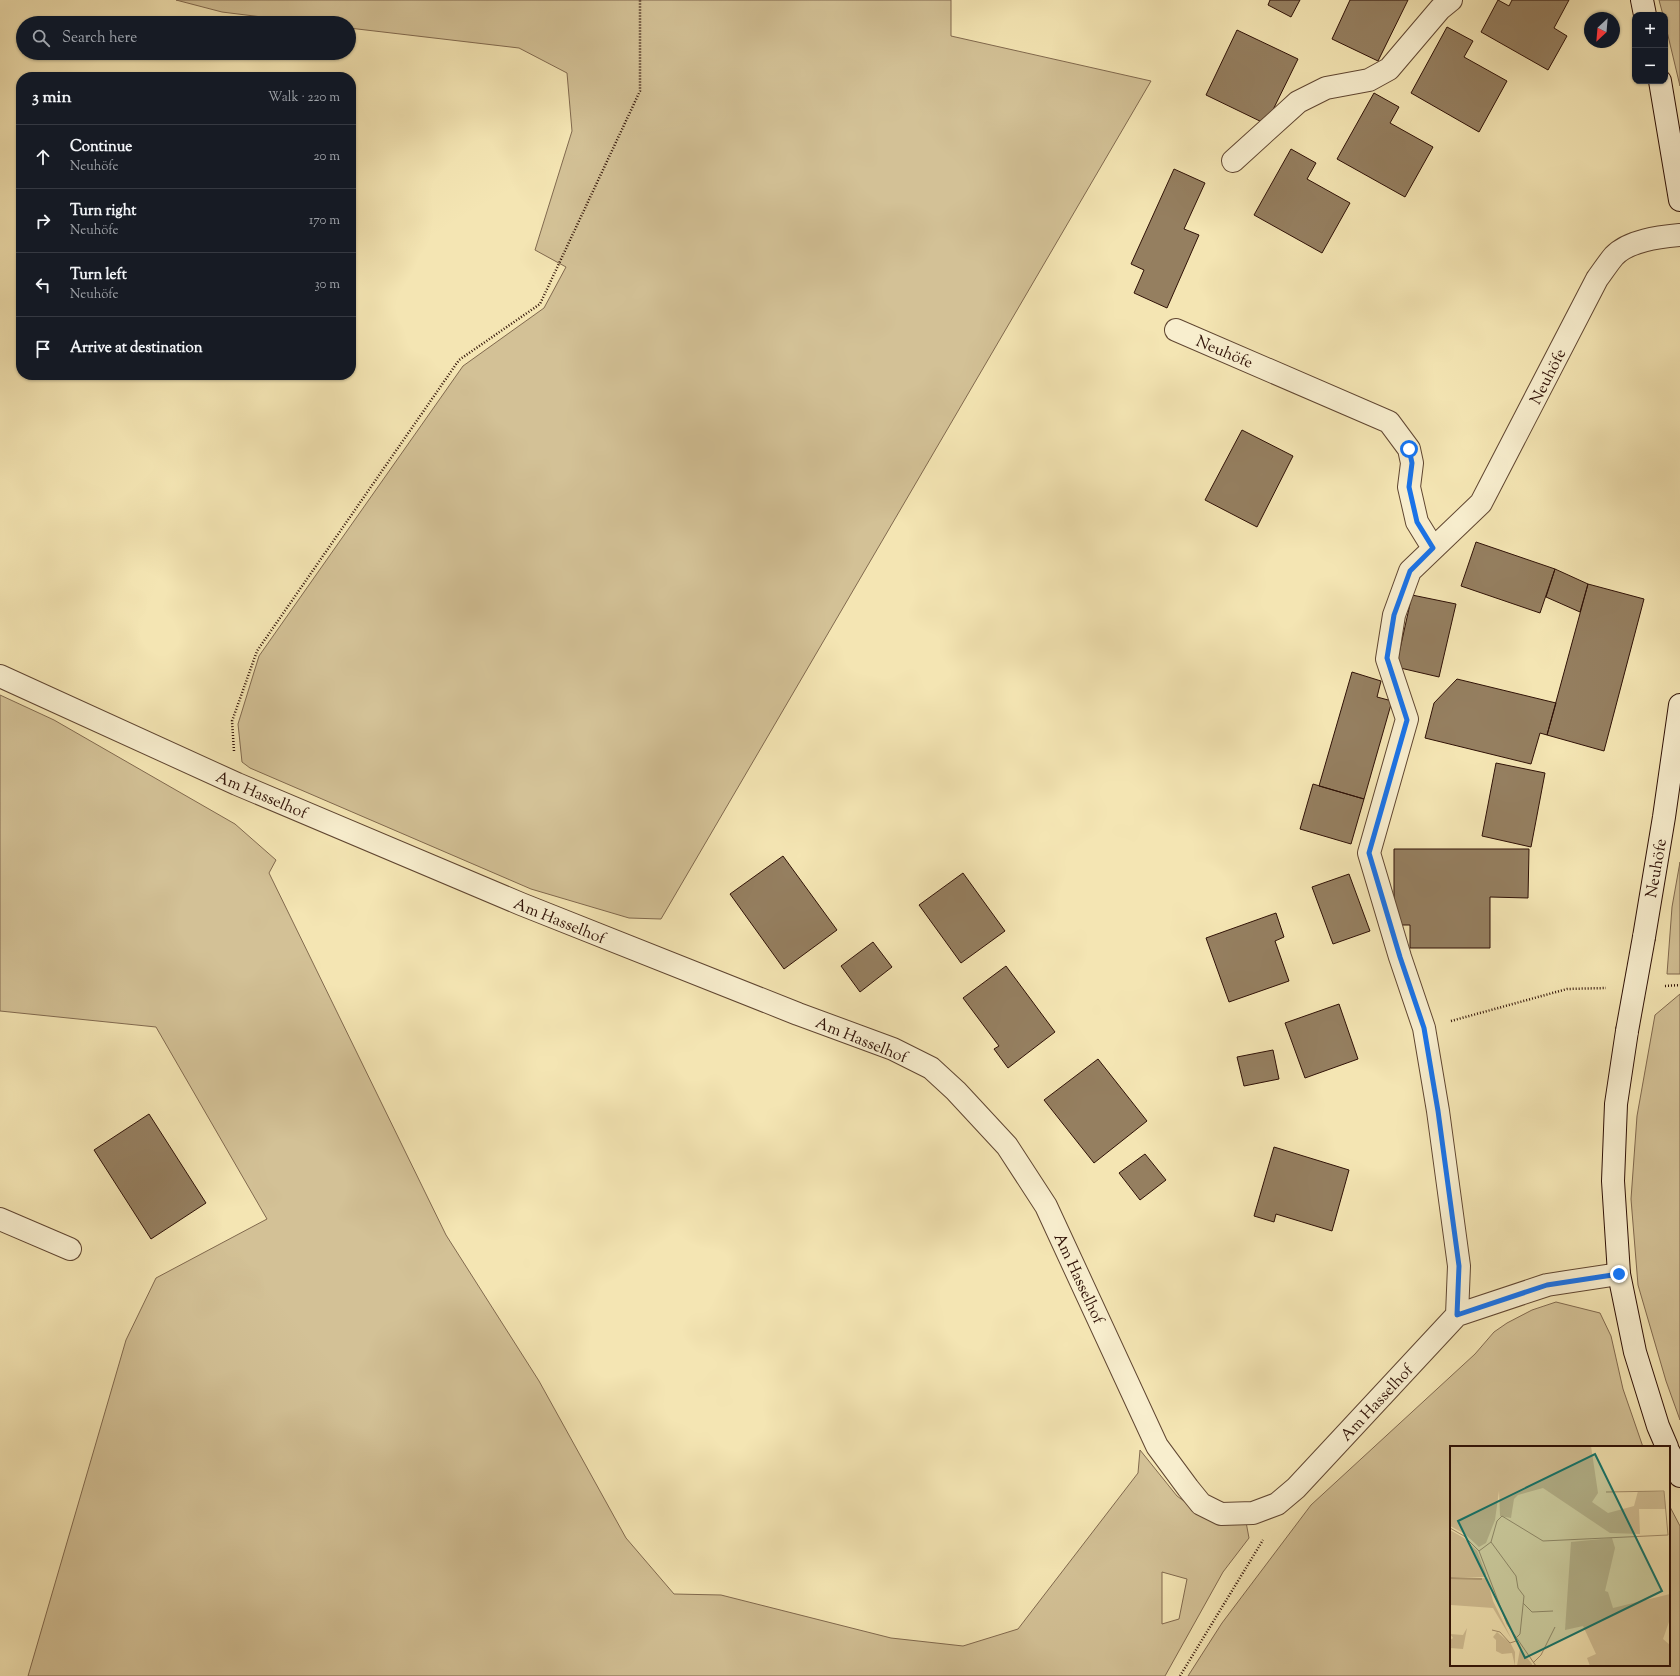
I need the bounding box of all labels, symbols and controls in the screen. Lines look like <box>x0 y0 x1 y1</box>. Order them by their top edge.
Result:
north arrow <box>1584 12 1620 48</box>
map controls <box>1632 12 1668 84</box>
button: + <box>1632 12 1668 48</box>
search box <box>16 16 356 60</box>
icon: search <box>30 27 52 49</box>
text: Search here <box>62 28 137 49</box>
button: − <box>1632 48 1668 84</box>
text: 3 min <box>32 86 71 110</box>
text: Walk · 220 m <box>268 89 340 107</box>
text: Continue <box>70 137 132 158</box>
icon: ahead <box>32 146 54 168</box>
text: 20 m <box>314 148 340 166</box>
text: Neuhöfe <box>70 158 119 176</box>
text: Turn right <box>70 201 136 222</box>
icon: right <box>32 210 54 232</box>
text: 170 m <box>309 212 340 230</box>
text: Neuhöfe <box>70 222 119 240</box>
text: Turn left <box>70 265 127 286</box>
icon: left <box>32 274 54 296</box>
text: 30 m <box>314 276 340 294</box>
text: Neuhöfe <box>70 286 119 304</box>
street label: Neuhöfe <box>1192 331 1256 376</box>
icon: arrive <box>32 338 54 360</box>
text: Arrive at destination <box>70 338 203 359</box>
street label: Neuhöfe <box>1525 345 1573 409</box>
route start <box>1400 440 1418 458</box>
street label: Am Hasselhof <box>212 767 312 827</box>
street label: Neuhöfe <box>1641 837 1674 900</box>
street label: Am Hasselhof <box>510 893 610 952</box>
street label: Am Hasselhof <box>812 1012 912 1071</box>
street label: Am Hasselhof <box>1047 1230 1109 1329</box>
route end <box>1610 1265 1628 1283</box>
street label: Am Hasselhof <box>1336 1359 1421 1447</box>
inset map <box>1450 1446 1670 1666</box>

